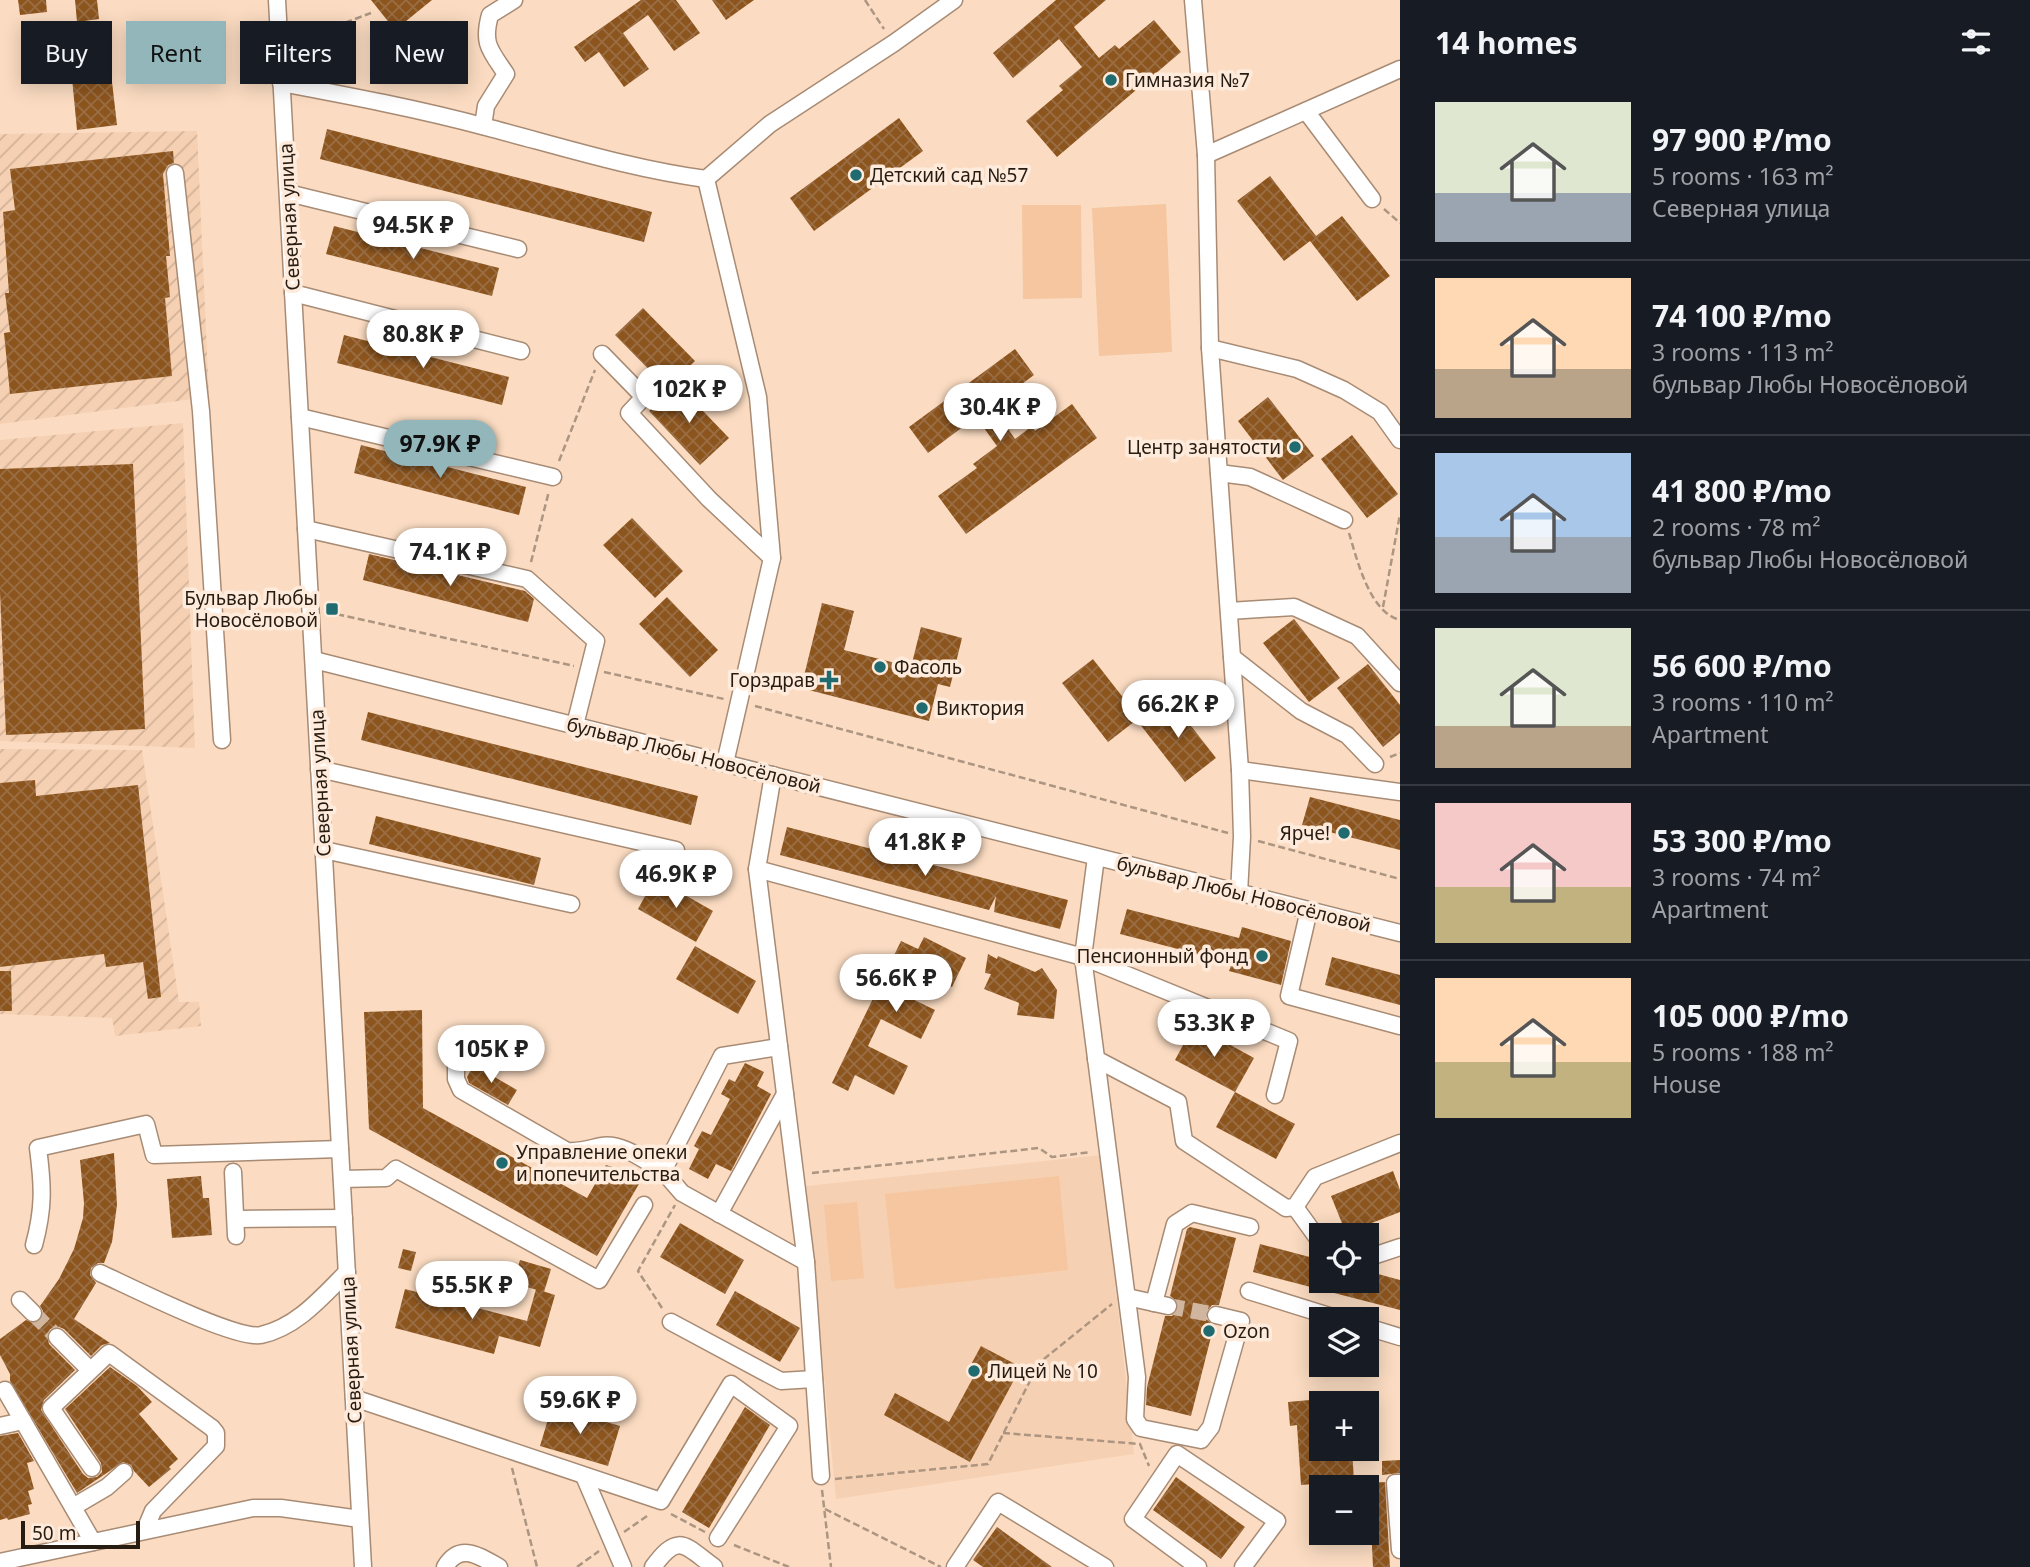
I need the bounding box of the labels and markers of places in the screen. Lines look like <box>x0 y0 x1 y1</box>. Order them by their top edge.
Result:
place label: Гимназия №7 <box>1125 67 1250 93</box>
marker: Гимназия №7 <box>1103 72 1119 88</box>
place label: Детский сад №57 <box>870 162 1028 188</box>
marker: Детский сад №57 <box>848 167 864 183</box>
pin: 94.5K ₽ <box>348 202 478 261</box>
pin: 80.8K ₽ <box>358 310 488 370</box>
pin: 102K ₽ <box>632 366 746 425</box>
pin: 30.4K ₽ <box>935 384 1065 443</box>
pin: 97.9K ₽ <box>375 420 505 480</box>
place label: Центр занятости <box>1127 434 1281 460</box>
marker: Центр занятости <box>1287 439 1303 455</box>
pin: 74.1K ₽ <box>385 528 515 588</box>
place label: Бульвар Любы Новосёловой <box>184 585 318 633</box>
marker: Бульвар Любы Новосёловой <box>324 601 340 617</box>
place label: Фасоль <box>894 654 962 680</box>
marker: Фасоль <box>872 659 888 675</box>
place label: Горздрав <box>730 667 815 693</box>
marker: Горздрав <box>821 672 837 688</box>
pin: 66.2K ₽ <box>1113 680 1243 740</box>
place label: Виктория <box>936 695 1024 721</box>
marker: Виктория <box>914 700 930 716</box>
pin: 41.8K ₽ <box>860 818 990 878</box>
place label: Ярче! <box>1280 820 1330 846</box>
marker: Ярче! <box>1336 825 1352 841</box>
pin: 46.9K ₽ <box>611 850 741 910</box>
place label: Пенсионный фонд <box>1077 943 1248 969</box>
marker: Пенсионный фонд <box>1254 948 1270 964</box>
pin: 56.6K ₽ <box>831 954 961 1014</box>
pin: 53.3K ₽ <box>1149 1000 1279 1059</box>
pin: 105K ₽ <box>434 1026 548 1085</box>
place label: Управление опеки и попечительства <box>516 1139 688 1187</box>
marker: Управление опеки и попечительства <box>494 1155 510 1171</box>
pin: 55.5K ₽ <box>407 1262 537 1321</box>
place label: Ozon <box>1223 1318 1270 1344</box>
marker: Ozon <box>1201 1323 1217 1339</box>
place label: Лицей № 10 <box>988 1358 1098 1384</box>
marker: Лицей № 10 <box>966 1363 982 1379</box>
pin: 59.6K ₽ <box>515 1376 645 1436</box>

